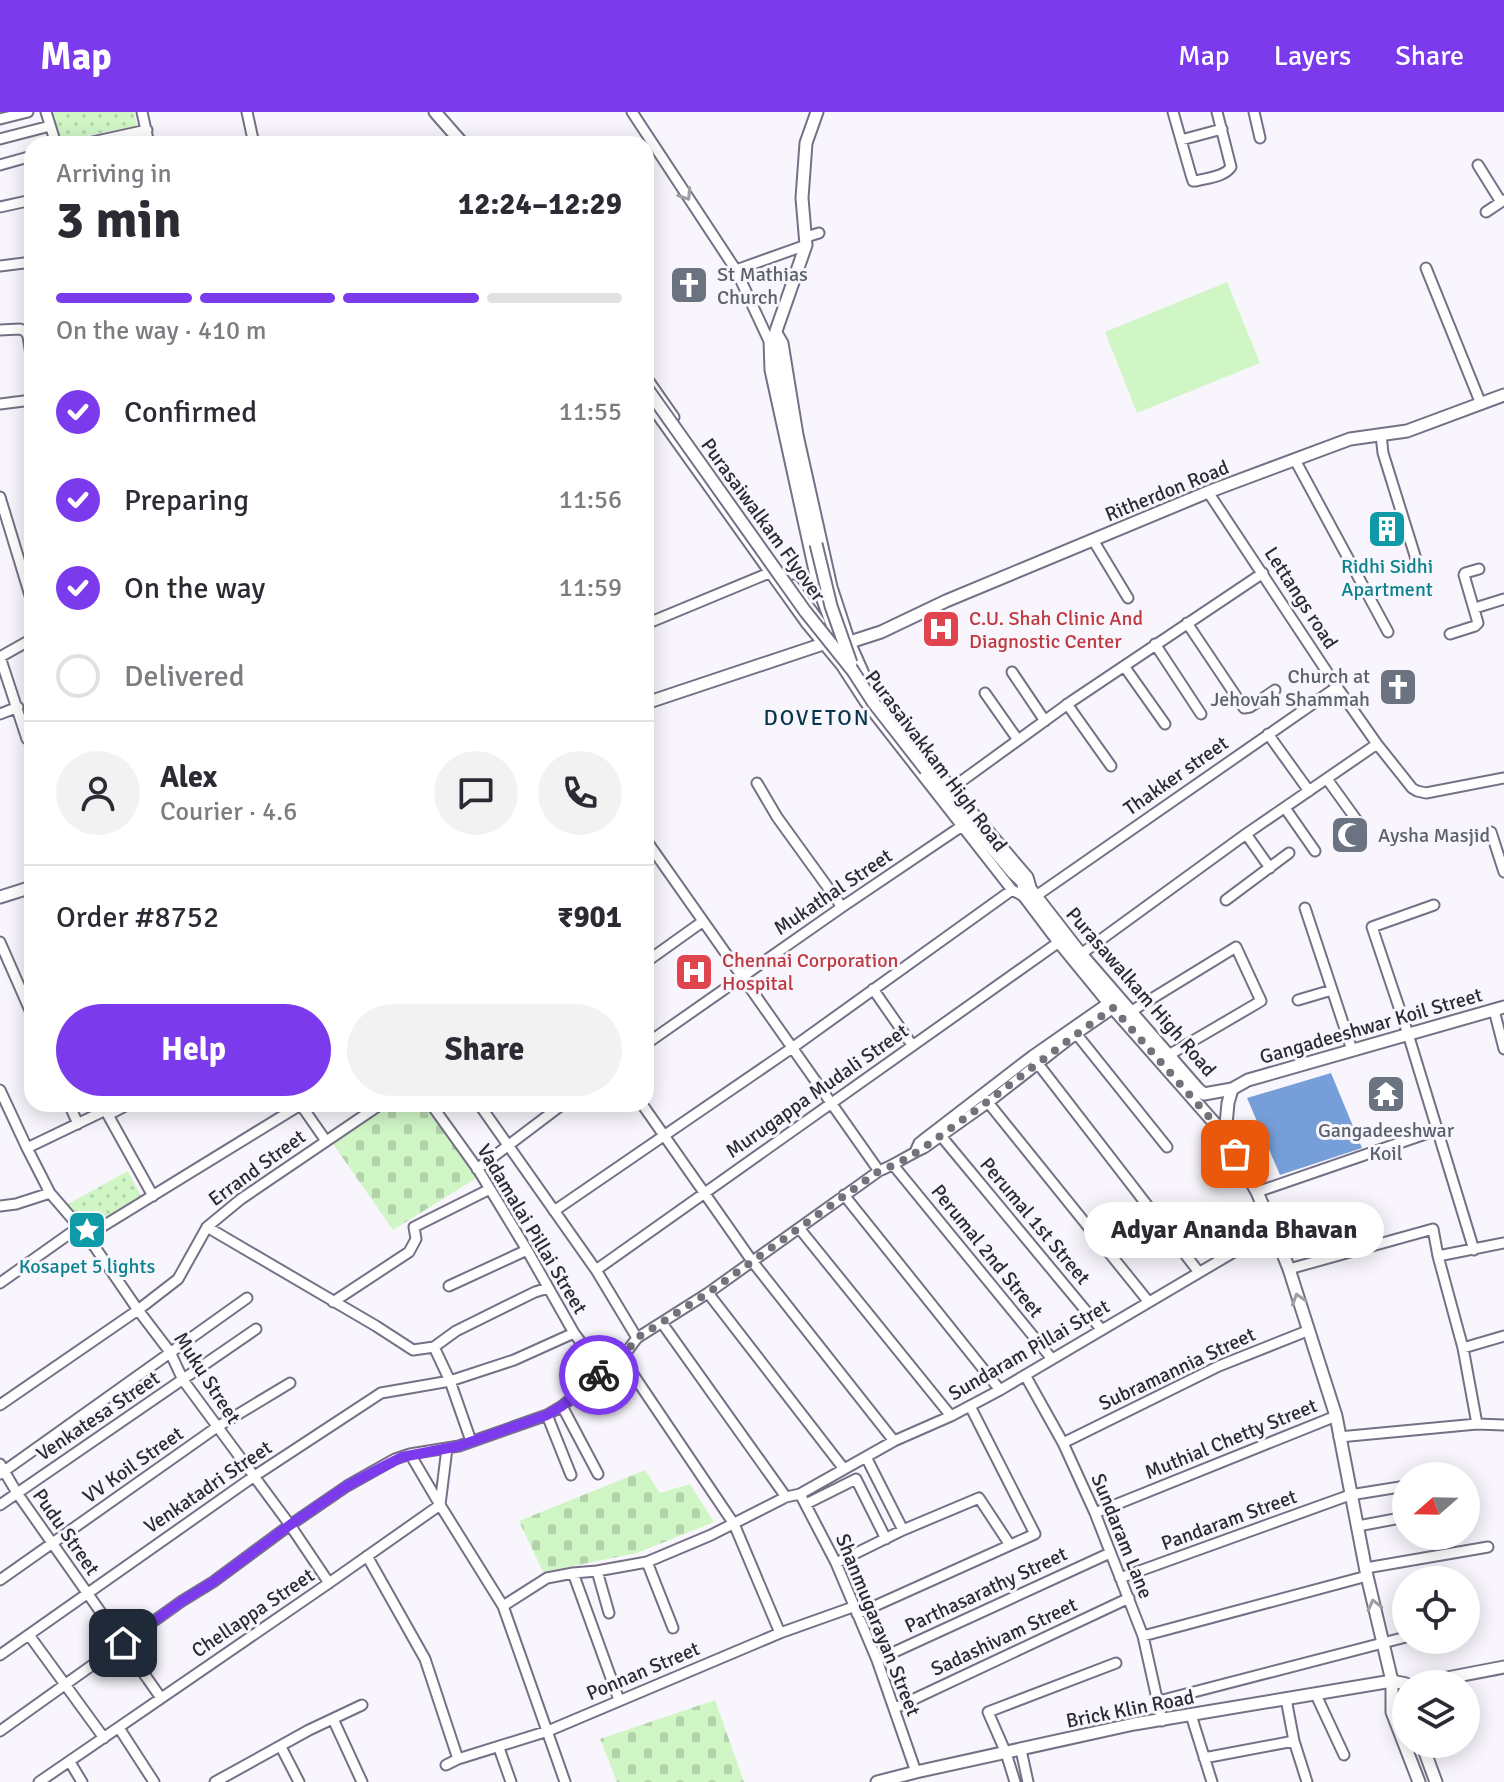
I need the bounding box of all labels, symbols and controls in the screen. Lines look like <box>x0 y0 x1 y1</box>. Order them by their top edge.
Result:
text: Map <box>40 33 112 80</box>
text: Map <box>1178 39 1230 73</box>
text: Layers <box>1274 39 1351 73</box>
text: Share <box>1395 39 1464 73</box>
text: Arriving in <box>56 158 172 190</box>
text: 12:24–12:29 <box>458 186 622 223</box>
one-way arrow <box>677 186 692 201</box>
text: 3 min <box>56 188 182 252</box>
place label: St Mathias Church <box>717 262 808 310</box>
church icon: St Mathias Church <box>668 264 710 306</box>
text: On the way · 410 m <box>56 315 266 347</box>
icon: check <box>56 390 100 434</box>
text: Confirmed <box>124 394 257 431</box>
text: 11:55 <box>559 396 622 428</box>
street label: Purasaiwalkam Flyover <box>695 433 831 607</box>
street label: Ritherdon Road <box>1101 455 1233 527</box>
icon: check <box>56 478 100 522</box>
text: Preparing <box>124 482 249 519</box>
text: 11:56 <box>559 484 622 516</box>
building icon: Ridhi Sidhi Apartment <box>1366 508 1408 550</box>
street label: Lettangs road <box>1259 542 1343 654</box>
place label: Ridhi Sidhi Apartment <box>1341 554 1433 602</box>
icon: check <box>56 566 100 610</box>
text: On the way <box>124 570 265 607</box>
text: 11:59 <box>559 572 622 604</box>
place label: C.U. Shah Clinic And Diagnostic Center <box>969 606 1143 654</box>
hospital icon: C.U. Shah Clinic And Diagnostic Center <box>920 608 962 650</box>
text: Delivered <box>124 658 245 695</box>
place label: Church at Jehovah Shammah <box>1210 664 1370 712</box>
street label: Purasaivakkam High Road <box>860 665 1012 857</box>
church icon: Church at Jehovah Shammah <box>1377 666 1419 708</box>
district label: DOVETON <box>763 704 871 731</box>
street label: Thakker street <box>1119 731 1233 821</box>
button: person <box>56 751 140 835</box>
button: chat <box>434 751 518 835</box>
button: phone <box>538 751 622 835</box>
text: Alex <box>160 759 217 796</box>
text: Courier · 4.6 <box>160 796 297 828</box>
mosque icon: Aysha Masjid <box>1329 814 1371 856</box>
place label: Aysha Masjid <box>1378 823 1490 848</box>
street label: Mukathal Street <box>769 843 897 941</box>
text: Order #8752 <box>56 899 219 936</box>
text: ₹901 <box>557 899 622 936</box>
street label: Purasawalkam High Road <box>1061 902 1221 1082</box>
place label: Chennai Corporation Hospital <box>722 948 899 996</box>
hospital icon: Chennai Corporation Hospital <box>673 951 715 993</box>
street label: Gangadeeshwar Koil Street <box>1257 982 1485 1070</box>
button: Help <box>56 1004 331 1096</box>
button: Share <box>347 1004 622 1096</box>
street label: Murugappa Mudali Street <box>721 1018 913 1164</box>
temple icon: Gangadeeshwar Koil <box>1365 1073 1407 1115</box>
place label: Gangadeeshwar Koil <box>1318 1118 1455 1166</box>
pin <box>1201 1120 1269 1188</box>
street label: Errand Street <box>204 1124 310 1212</box>
icon: bag <box>1213 1132 1257 1176</box>
street label: Vadamalai Pillai Street <box>471 1139 593 1319</box>
street label: Perumal 1st Street <box>974 1152 1096 1290</box>
street label: Perumal 2nd Street <box>926 1179 1048 1323</box>
callout: Adyar Ananda Bhavan <box>1085 1202 1385 1258</box>
place icon: Kosapet 5 lights <box>66 1209 108 1251</box>
text: Adyar Ananda Bhavan <box>1111 1214 1357 1246</box>
place label: Kosapet 5 lights <box>19 1254 155 1279</box>
one-way arrow <box>1291 1292 1307 1306</box>
street label: Sundaram Pillai Stret <box>944 1294 1114 1406</box>
street label: Subramannia Street <box>1095 1322 1259 1416</box>
street label: Muku Street <box>168 1327 246 1429</box>
courier <box>559 1335 639 1415</box>
icon: bike <box>577 1353 621 1397</box>
street label: Venkatesa Street <box>31 1365 165 1467</box>
street label: Muthial Chetty Street <box>1141 1393 1321 1485</box>
street label: VV Koil Street <box>78 1421 188 1509</box>
street label: Venkatadri Street <box>139 1435 277 1539</box>
north arrow <box>1392 1462 1480 1550</box>
map controls <box>1392 1462 1480 1758</box>
street label: Sundaram Lane <box>1086 1470 1158 1602</box>
street label: Pudu Street <box>27 1484 105 1580</box>
street label: Pandaram Street <box>1158 1484 1300 1556</box>
street label: Shanmugarayan Street <box>830 1530 926 1720</box>
street label: Parthasarathy Street <box>901 1541 1071 1639</box>
street label: Chellappa Street <box>187 1563 319 1663</box>
button: locate <box>1392 1566 1480 1654</box>
street label: Sadashivam Street <box>927 1592 1081 1682</box>
one-way arrow <box>1366 1598 1383 1612</box>
pin <box>89 1609 157 1677</box>
icon: home <box>101 1621 145 1665</box>
street label: Ponnan Street <box>583 1636 703 1706</box>
button: layers <box>1392 1670 1480 1758</box>
street label: Brick Klin Road <box>1064 1684 1196 1734</box>

